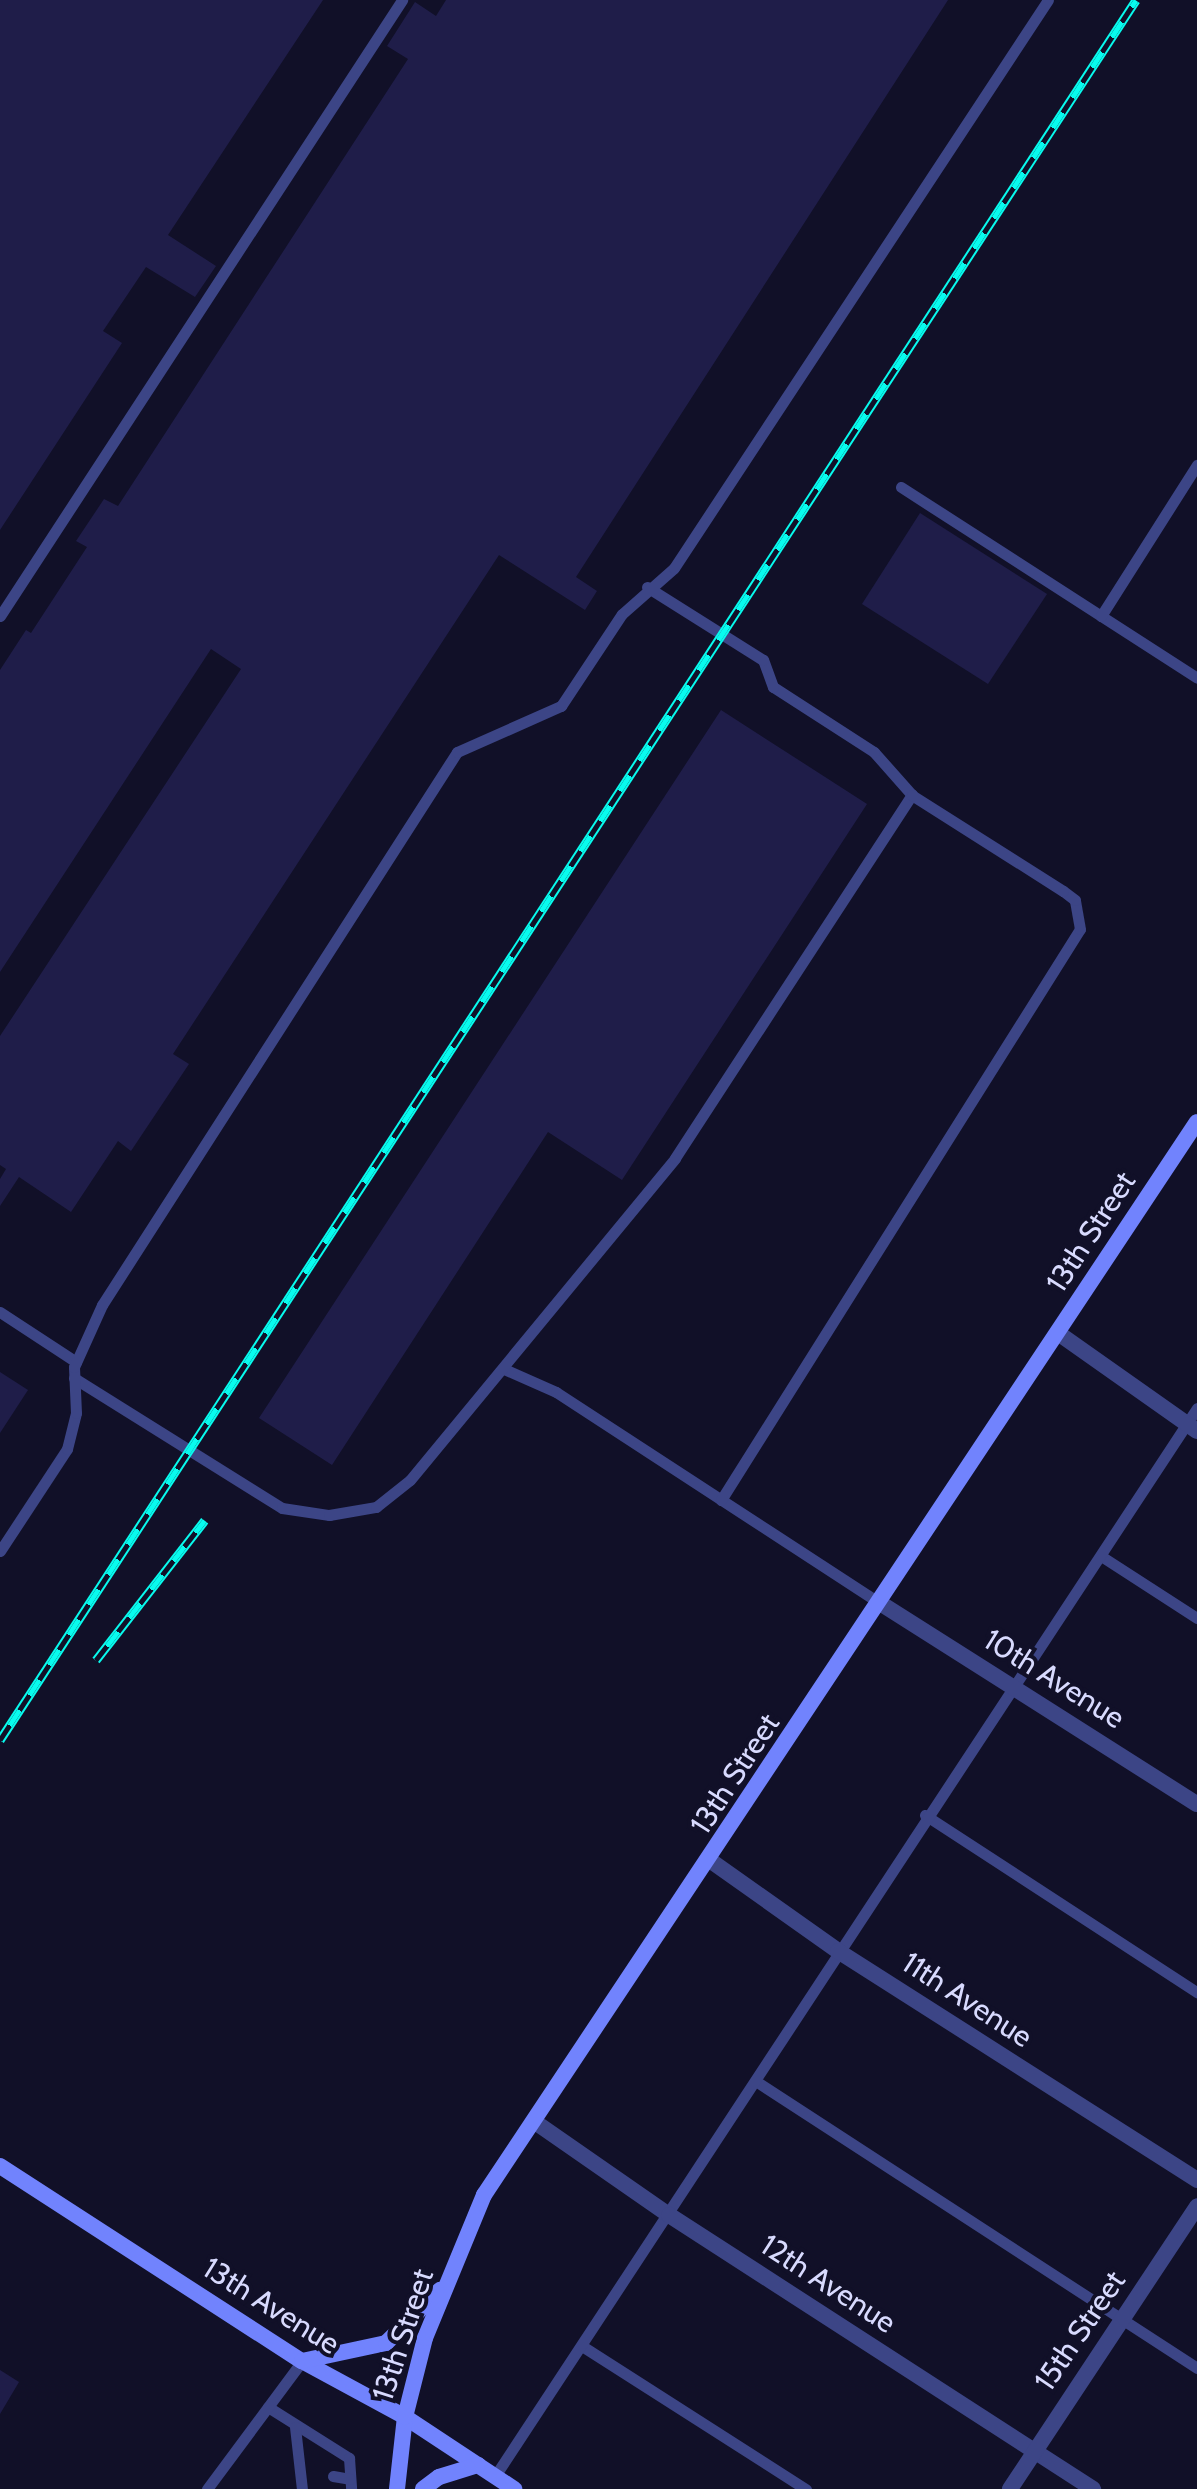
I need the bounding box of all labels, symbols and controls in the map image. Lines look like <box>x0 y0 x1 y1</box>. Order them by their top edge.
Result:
street label: 13th Street <box>1039 1165 1143 1299</box>
street label: 10th Avenue <box>977 1622 1131 1736</box>
street label: 13th Street <box>683 1707 787 1841</box>
street label: 11th Avenue <box>895 1945 1039 2055</box>
street label: 12th Avenue <box>754 2227 902 2341</box>
street label: 13th Avenue <box>196 2250 346 2362</box>
street label: 15th Street <box>1027 2264 1133 2398</box>
street label: 13th Street <box>365 2265 441 2405</box>

